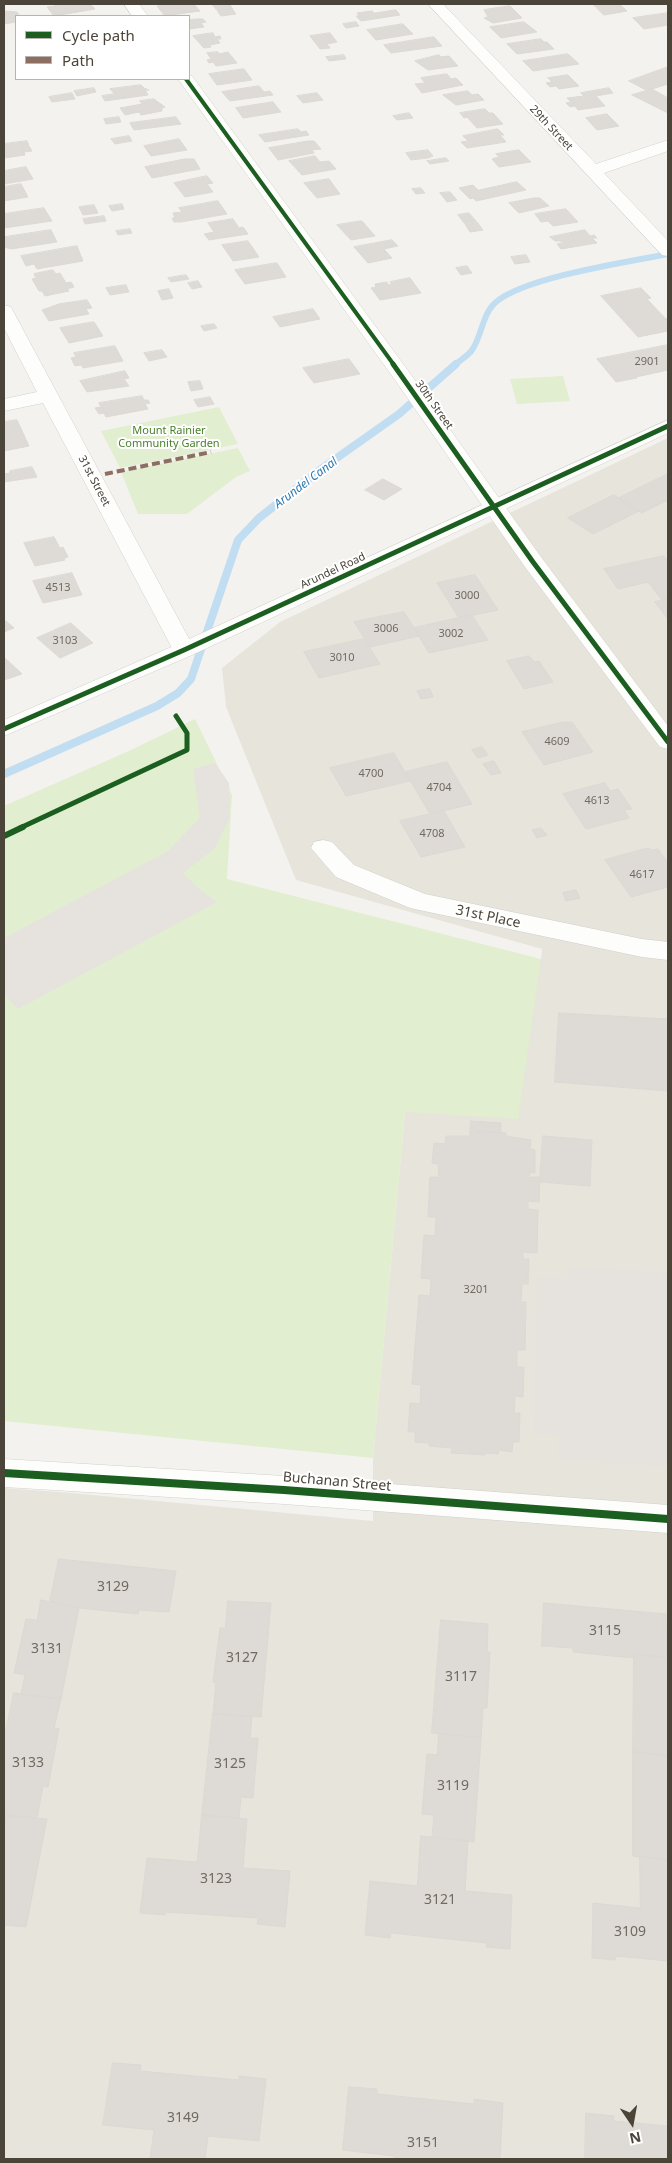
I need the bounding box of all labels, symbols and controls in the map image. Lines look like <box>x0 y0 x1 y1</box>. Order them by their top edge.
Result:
legend <box>15 15 190 80</box>
text: Cycle path <box>62 25 135 45</box>
text: Path <box>62 50 94 70</box>
street label: 29th Street <box>527 103 575 153</box>
house number: 2901 <box>634 355 660 369</box>
street label: 30th Street <box>412 378 456 432</box>
park label: Mount Rainier Community Garden <box>118 424 220 450</box>
street label: 31st Street <box>75 453 113 509</box>
water label: Arundel Canal <box>272 455 340 511</box>
street label: Arundel Road <box>298 550 368 592</box>
house number: 4513 <box>45 581 71 595</box>
house number: 3000 <box>454 589 480 603</box>
house number: 3006 <box>373 622 399 636</box>
house number: 3002 <box>438 627 464 641</box>
house number: 3103 <box>52 634 78 648</box>
house number: 3010 <box>329 651 355 665</box>
house number: 4609 <box>544 735 570 749</box>
house number: 4700 <box>358 767 384 781</box>
house number: 4704 <box>426 781 452 795</box>
house number: 4613 <box>584 794 610 808</box>
house number: 4708 <box>419 827 445 841</box>
house number: 4617 <box>629 868 655 882</box>
street label: 31st Place <box>454 902 522 932</box>
house number: 3201 <box>463 1283 489 1297</box>
street label: Buchanan Street <box>282 1469 392 1495</box>
house number: 3129 <box>97 1579 129 1595</box>
house number: 3115 <box>589 1623 621 1639</box>
house number: 3131 <box>31 1641 63 1657</box>
house number: 3127 <box>226 1650 258 1666</box>
house number: 3117 <box>445 1669 477 1685</box>
house number: 3133 <box>12 1755 44 1771</box>
house number: 3125 <box>214 1756 246 1772</box>
house number: 3119 <box>437 1778 469 1794</box>
house number: 3123 <box>200 1871 232 1887</box>
house number: 3121 <box>424 1892 456 1908</box>
house number: 3109 <box>614 1924 646 1940</box>
north arrow <box>607 2098 657 2148</box>
house number: 3149 <box>167 2110 199 2126</box>
text: N <box>628 2128 643 2149</box>
house number: 3151 <box>407 2135 439 2151</box>

